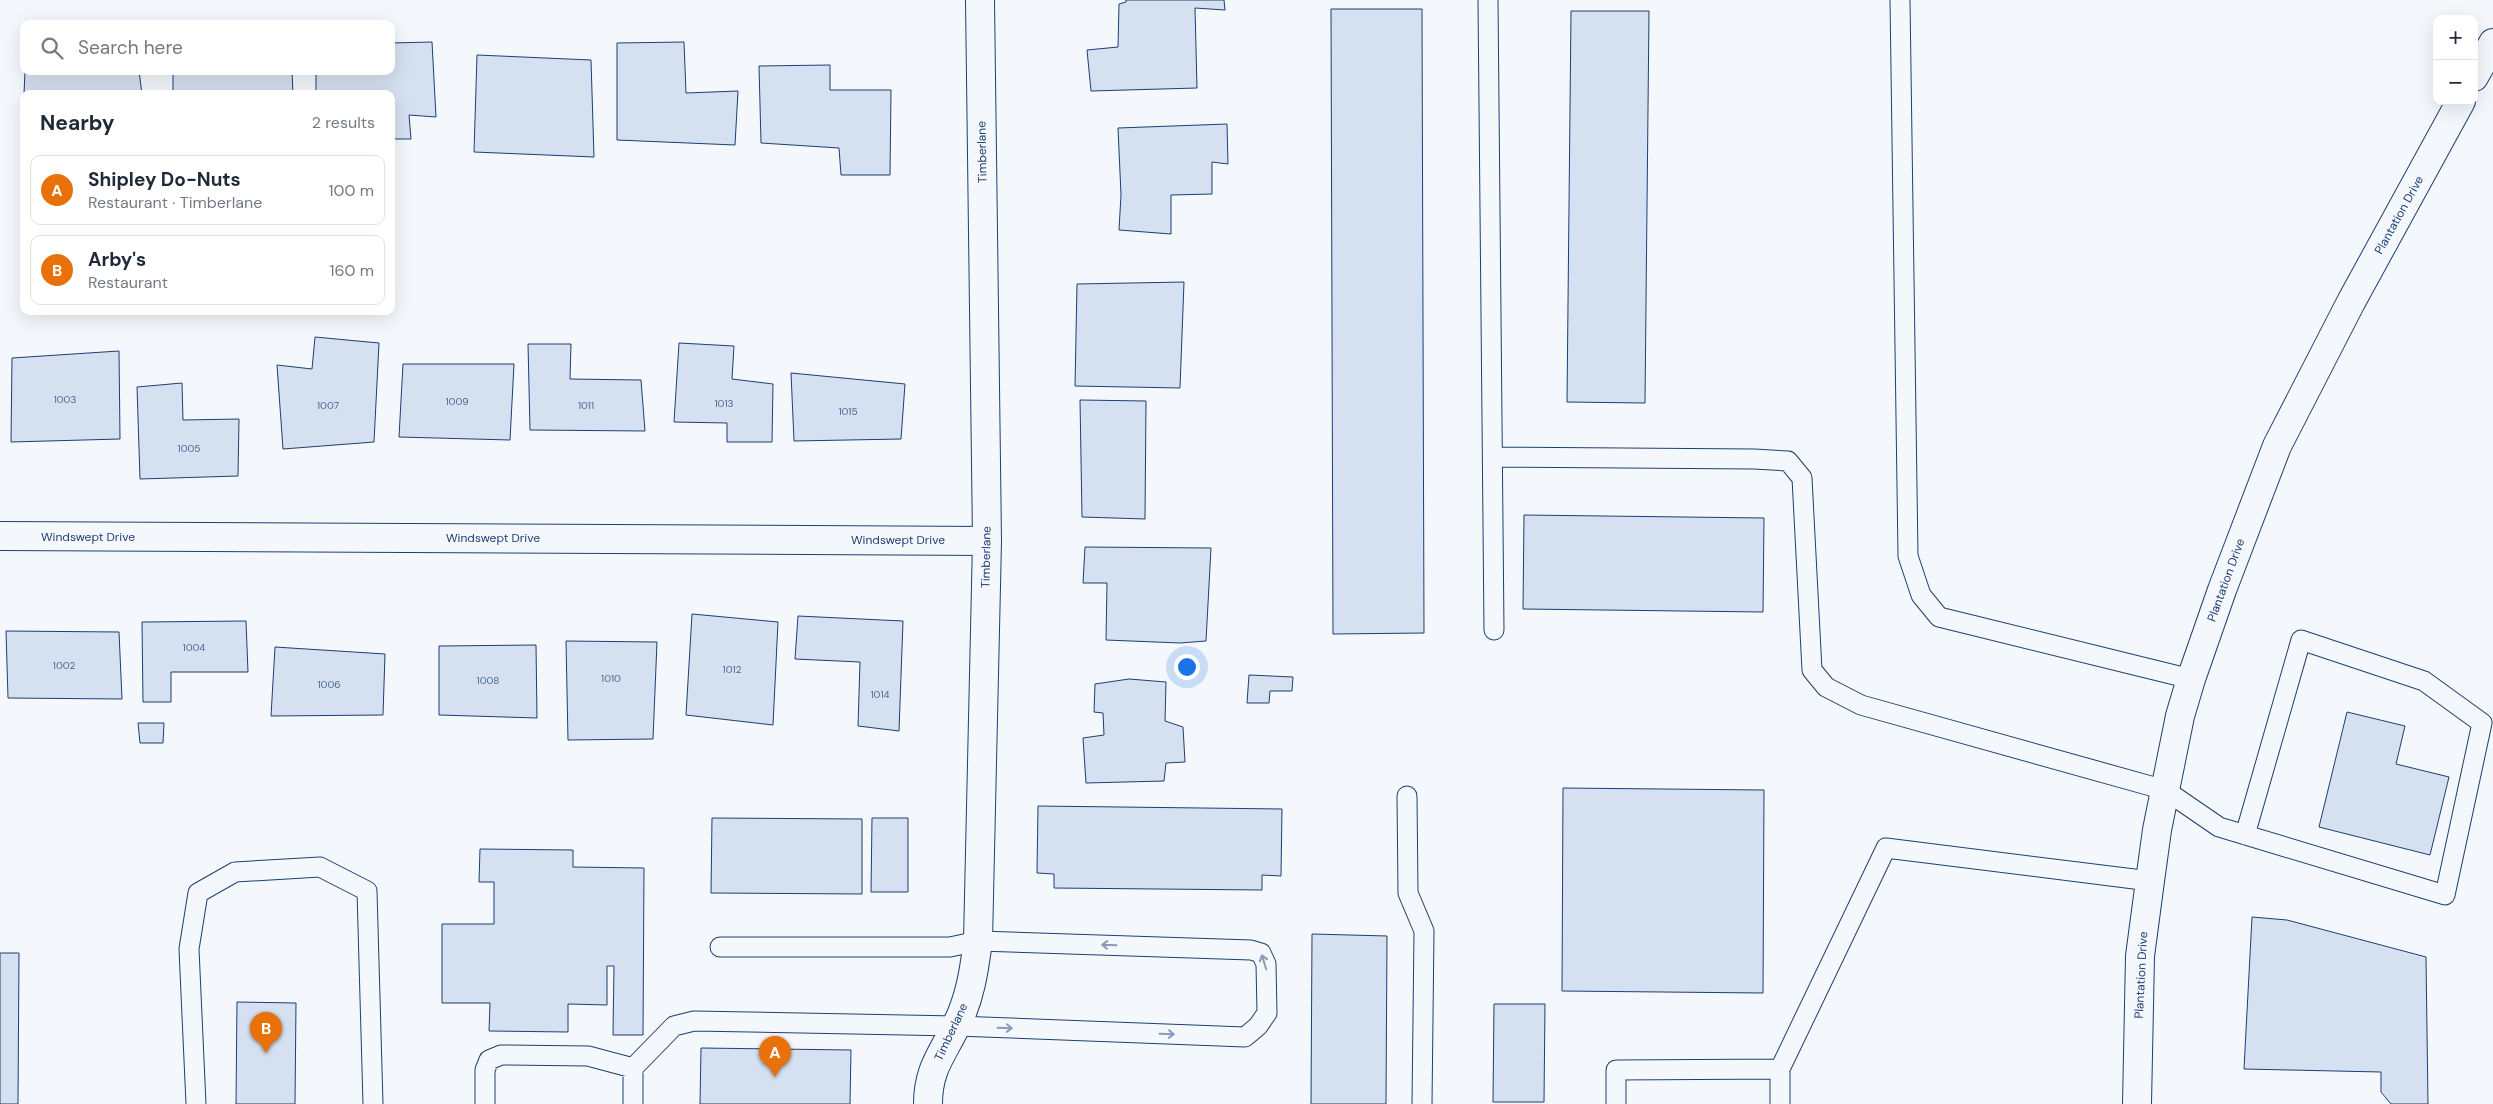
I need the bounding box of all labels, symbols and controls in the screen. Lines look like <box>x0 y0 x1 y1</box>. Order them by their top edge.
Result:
map controls <box>2433 15 2478 105</box>
button: + <box>2433 15 2478 60</box>
search box <box>20 20 395 75</box>
icon: search <box>38 34 66 62</box>
text: Search here <box>78 35 183 60</box>
button: − <box>2433 60 2478 105</box>
text: Nearby <box>40 109 114 137</box>
text: 2 results <box>312 112 375 133</box>
street label: Timberlane <box>973 121 991 183</box>
text: Shipley Do-Nuts <box>88 167 241 192</box>
street label: Plantation Drive <box>2371 173 2427 257</box>
text: A <box>51 180 63 201</box>
text: 100 m <box>329 180 374 201</box>
text: Restaurant · Timberlane <box>88 192 262 213</box>
text: Arby's <box>88 247 146 272</box>
text: B <box>52 260 62 281</box>
text: 160 m <box>330 260 374 281</box>
text: Restaurant <box>88 272 168 293</box>
house number: 1003 <box>54 393 76 406</box>
house number: 1009 <box>445 395 469 408</box>
house number: 1013 <box>715 397 734 410</box>
house number: 1007 <box>317 399 339 412</box>
house number: 1011 <box>578 399 594 412</box>
house number: 1015 <box>838 405 858 418</box>
house number: 1005 <box>178 442 200 455</box>
street label: Timberlane <box>977 526 995 588</box>
street label: Windswept Drive <box>41 529 135 545</box>
street label: Windswept Drive <box>446 530 540 546</box>
street label: Windswept Drive <box>851 532 945 548</box>
street label: Plantation Drive <box>2204 536 2249 624</box>
house number: 1004 <box>183 641 205 654</box>
your location <box>1174 654 1200 680</box>
house number: 1002 <box>53 659 75 672</box>
house number: 1012 <box>723 663 742 676</box>
house number: 1010 <box>601 672 621 685</box>
house number: 1008 <box>477 674 499 687</box>
house number: 1006 <box>317 678 341 691</box>
house number: 1014 <box>870 688 890 701</box>
street label: Plantation Drive <box>2131 931 2151 1019</box>
one-way arrow <box>1101 940 1117 949</box>
one-way arrow <box>1258 954 1268 970</box>
street label: Timberlane <box>931 1000 971 1063</box>
pin: B <box>250 1012 282 1053</box>
one-way arrow <box>997 1023 1013 1032</box>
one-way arrow <box>1159 1030 1175 1039</box>
pin: A <box>759 1036 791 1077</box>

